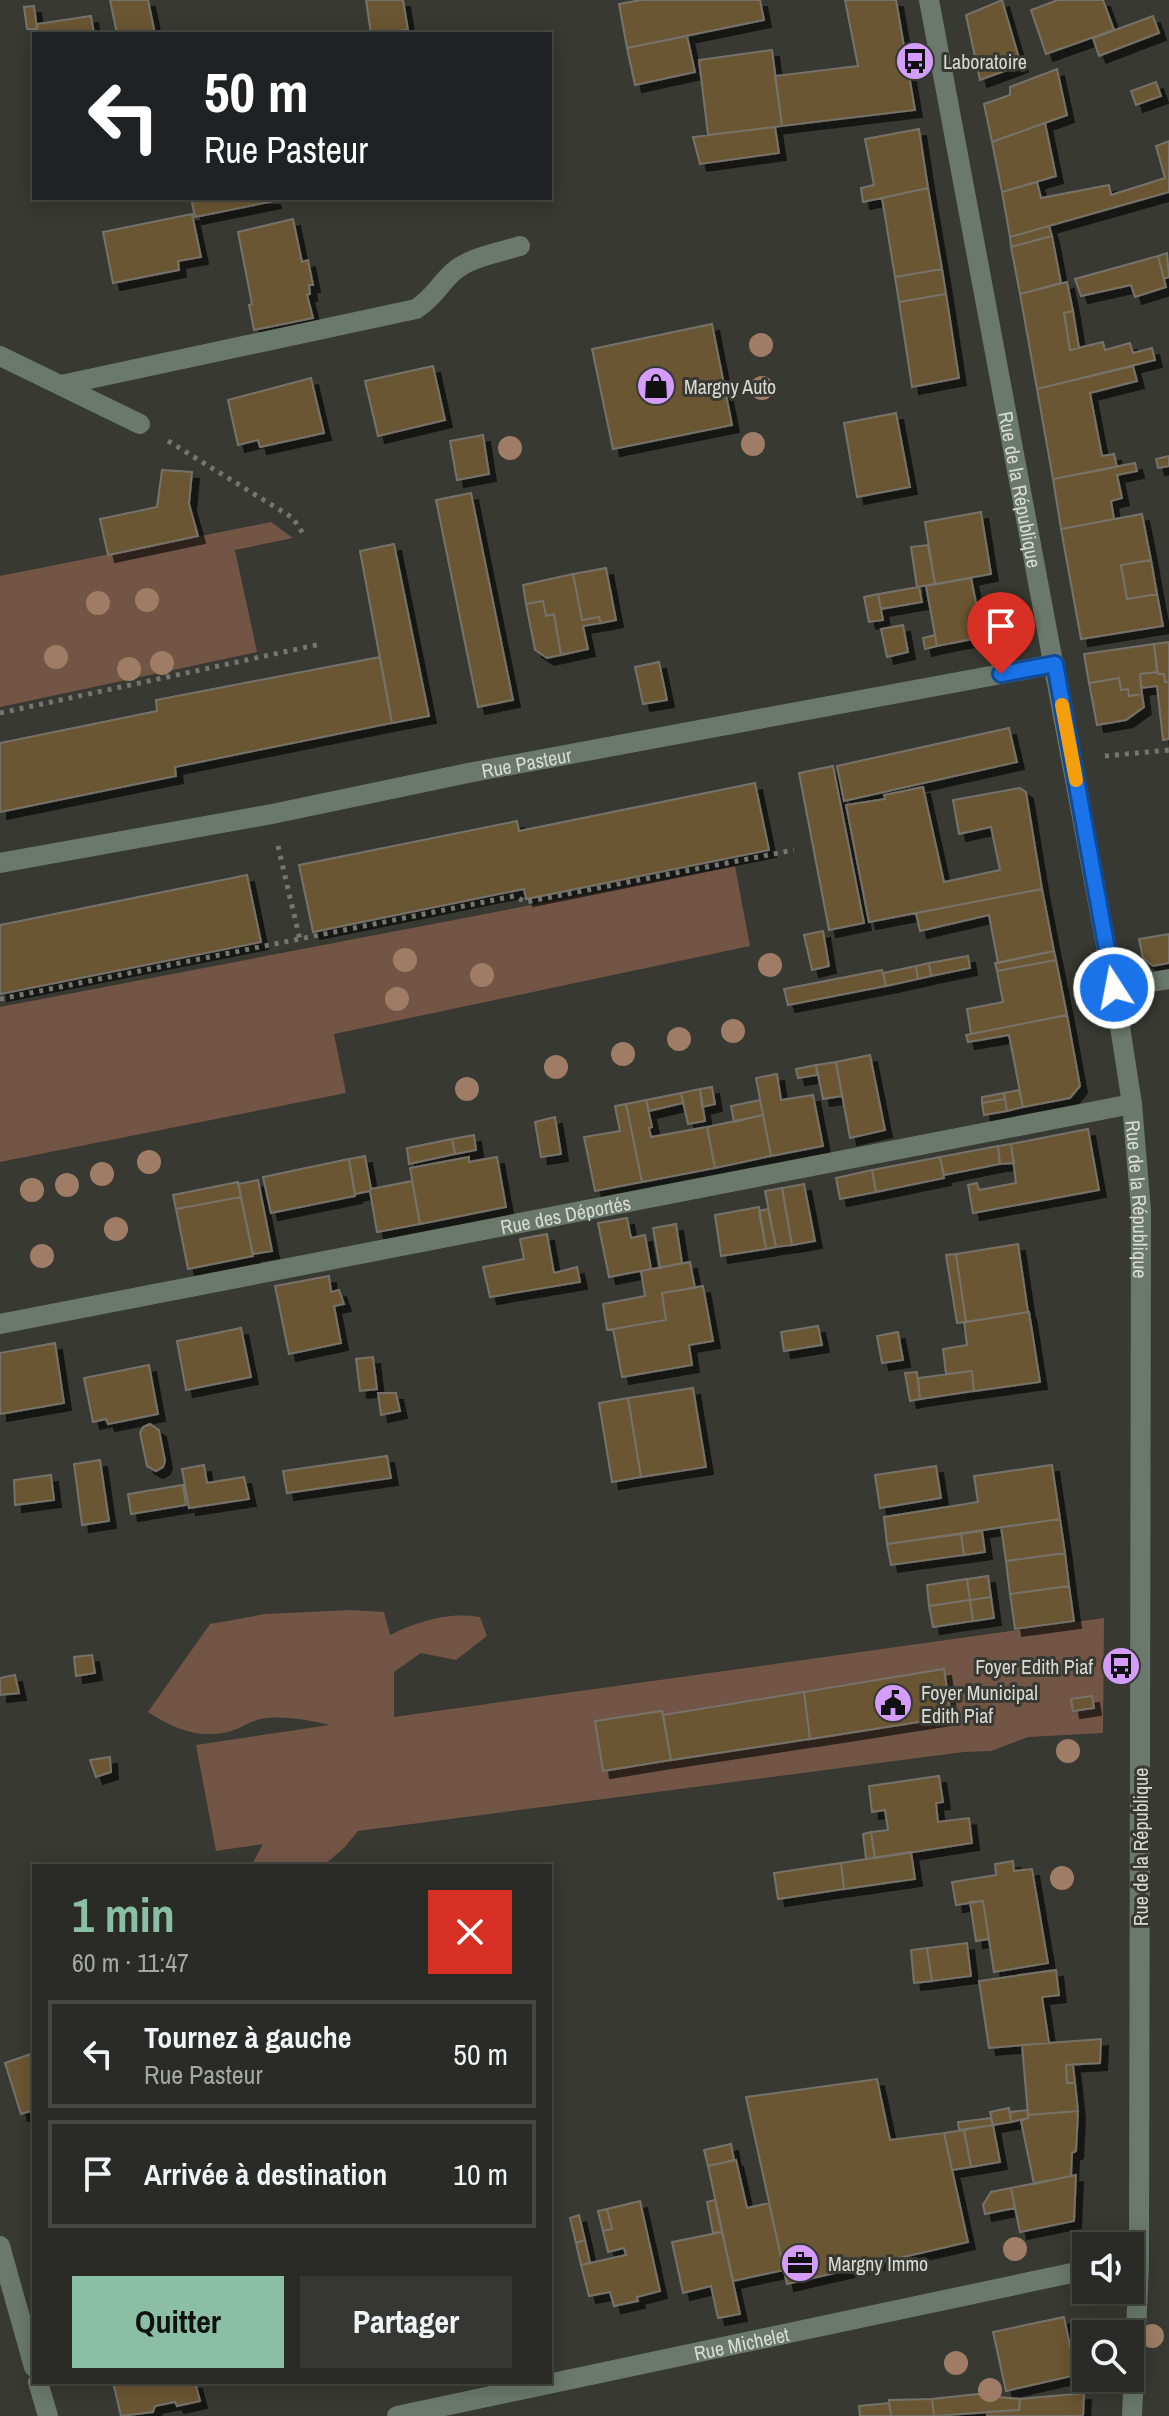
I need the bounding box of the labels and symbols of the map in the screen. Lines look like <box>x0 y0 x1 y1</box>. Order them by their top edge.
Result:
bus stop icon: Laboratoire <box>894 40 936 82</box>
place label: Laboratoire <box>943 48 1027 75</box>
shop icon: Margny Auto <box>635 365 677 407</box>
place label: Margny Auto <box>684 373 776 400</box>
street label: Rue de la République <box>993 409 1049 570</box>
pin <box>967 592 1035 674</box>
street label: Rue Pasteur <box>479 740 574 784</box>
position arrow <box>1072 946 1156 1030</box>
street label: Rue de la République <box>1120 1119 1155 1278</box>
street label: Rue des Déportés <box>498 1188 633 1240</box>
bus stop icon: Foyer Edith Piaf <box>1100 1645 1142 1687</box>
place label: Foyer Edith Piaf <box>975 1653 1093 1680</box>
place label: Foyer Municipal Edith Piaf <box>921 1679 1038 1729</box>
public building icon: Foyer Municipal Edith Piaf <box>872 1682 914 1724</box>
street label: Rue de la République <box>1127 1768 1154 1926</box>
office icon: Margny Immo <box>779 2242 821 2284</box>
place label: Margny Immo <box>828 2250 928 2277</box>
street label: Rue Michelet <box>691 2320 792 2366</box>

